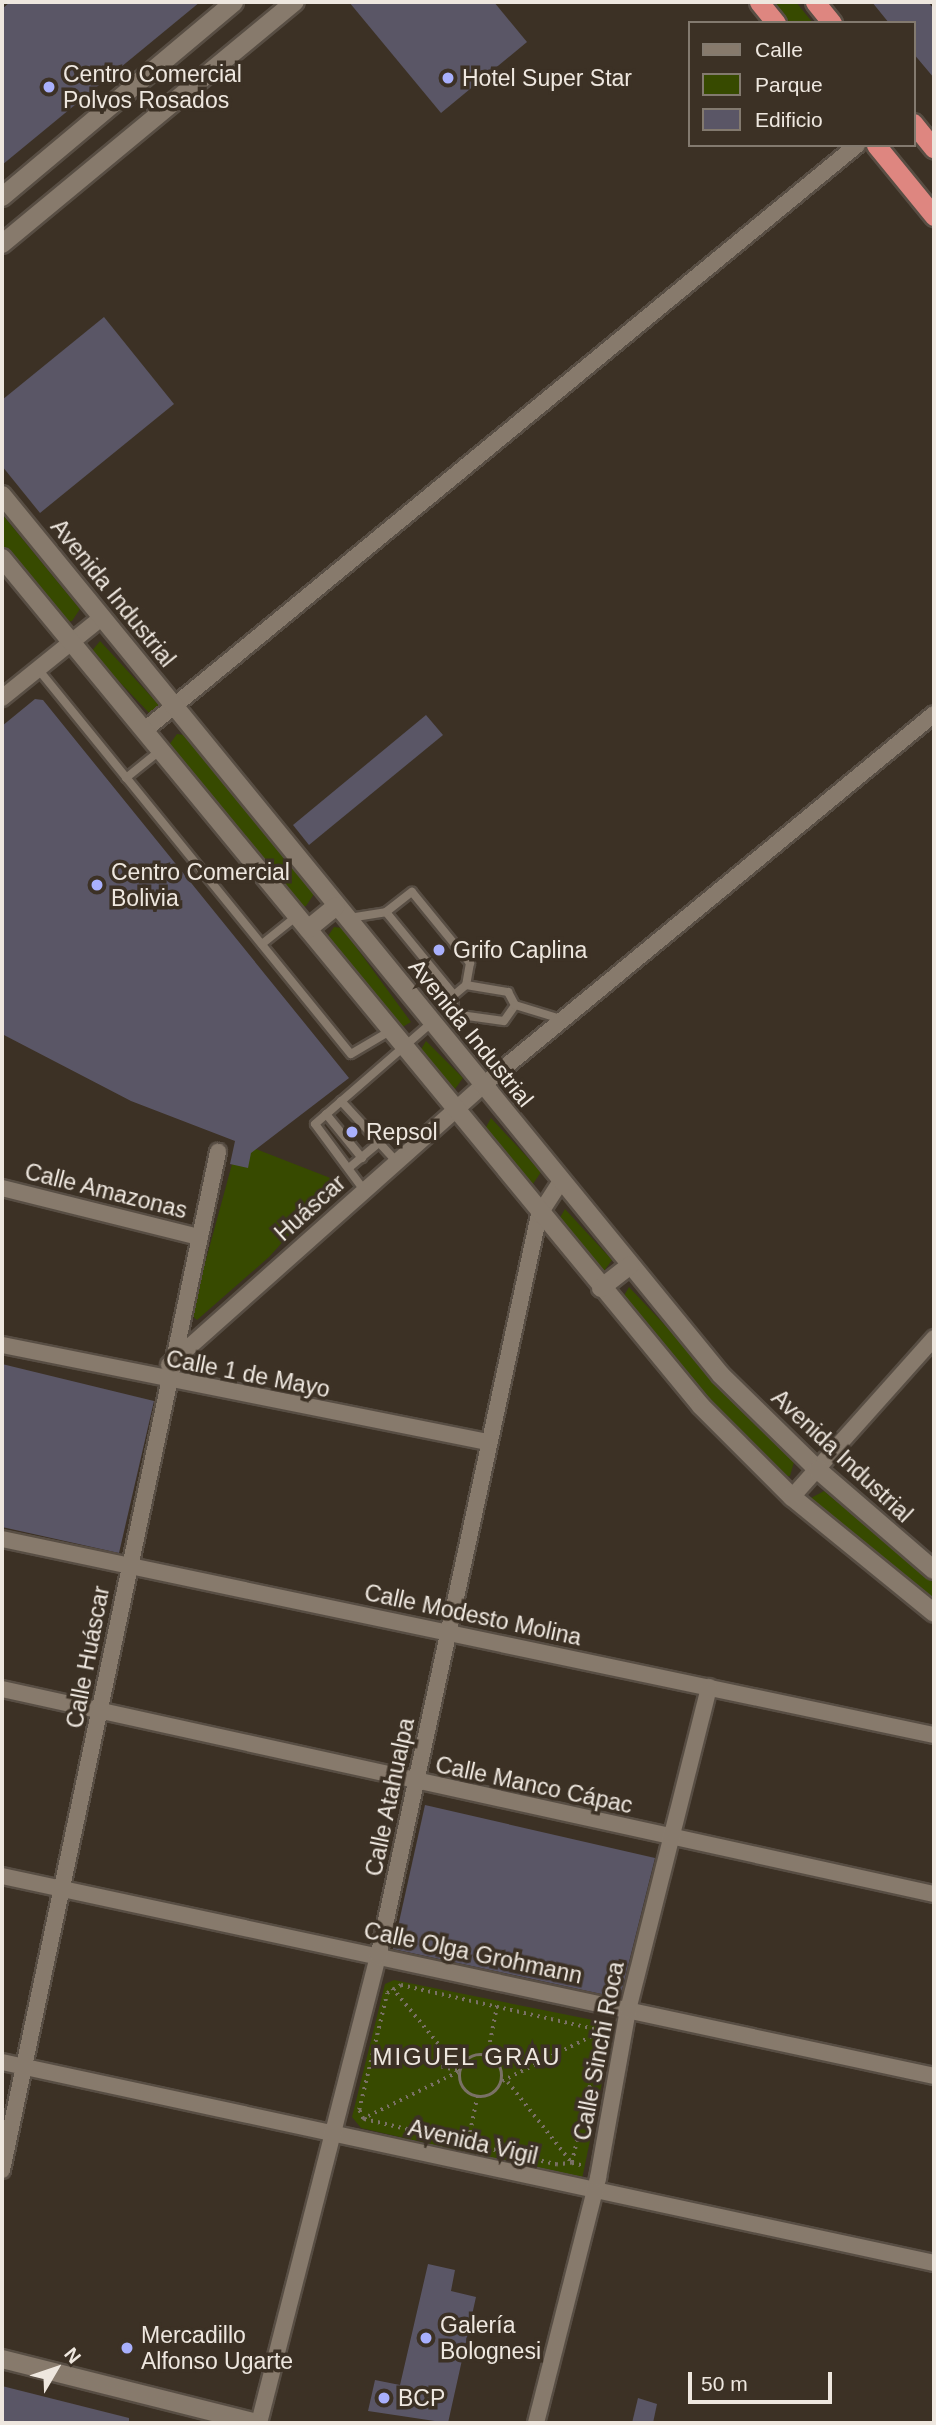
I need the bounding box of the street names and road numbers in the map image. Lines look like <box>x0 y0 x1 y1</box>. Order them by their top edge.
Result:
street label: Avenida Industrial <box>45 513 181 673</box>
street label: Avenida Industrial <box>403 953 539 1113</box>
street label: Calle Amazonas <box>21 1157 191 1225</box>
street label: Huáscar <box>269 1169 351 1247</box>
street label: Calle 1 de Mayo <box>164 1345 332 1403</box>
street label: Avenida Industrial <box>766 1384 918 1528</box>
street label: Calle Modesto Molina <box>362 1579 584 1651</box>
street label: Calle Huáscar <box>61 1583 115 1731</box>
street label: Calle Atahualpa <box>360 1715 420 1879</box>
street label: Calle Manco Cápac <box>433 1751 635 1819</box>
street label: Calle Olga Grohmann <box>361 1916 585 1990</box>
street label: Calle Sinchi Roca <box>568 1959 630 2143</box>
street label: Avenida Vigil <box>406 2114 540 2170</box>

